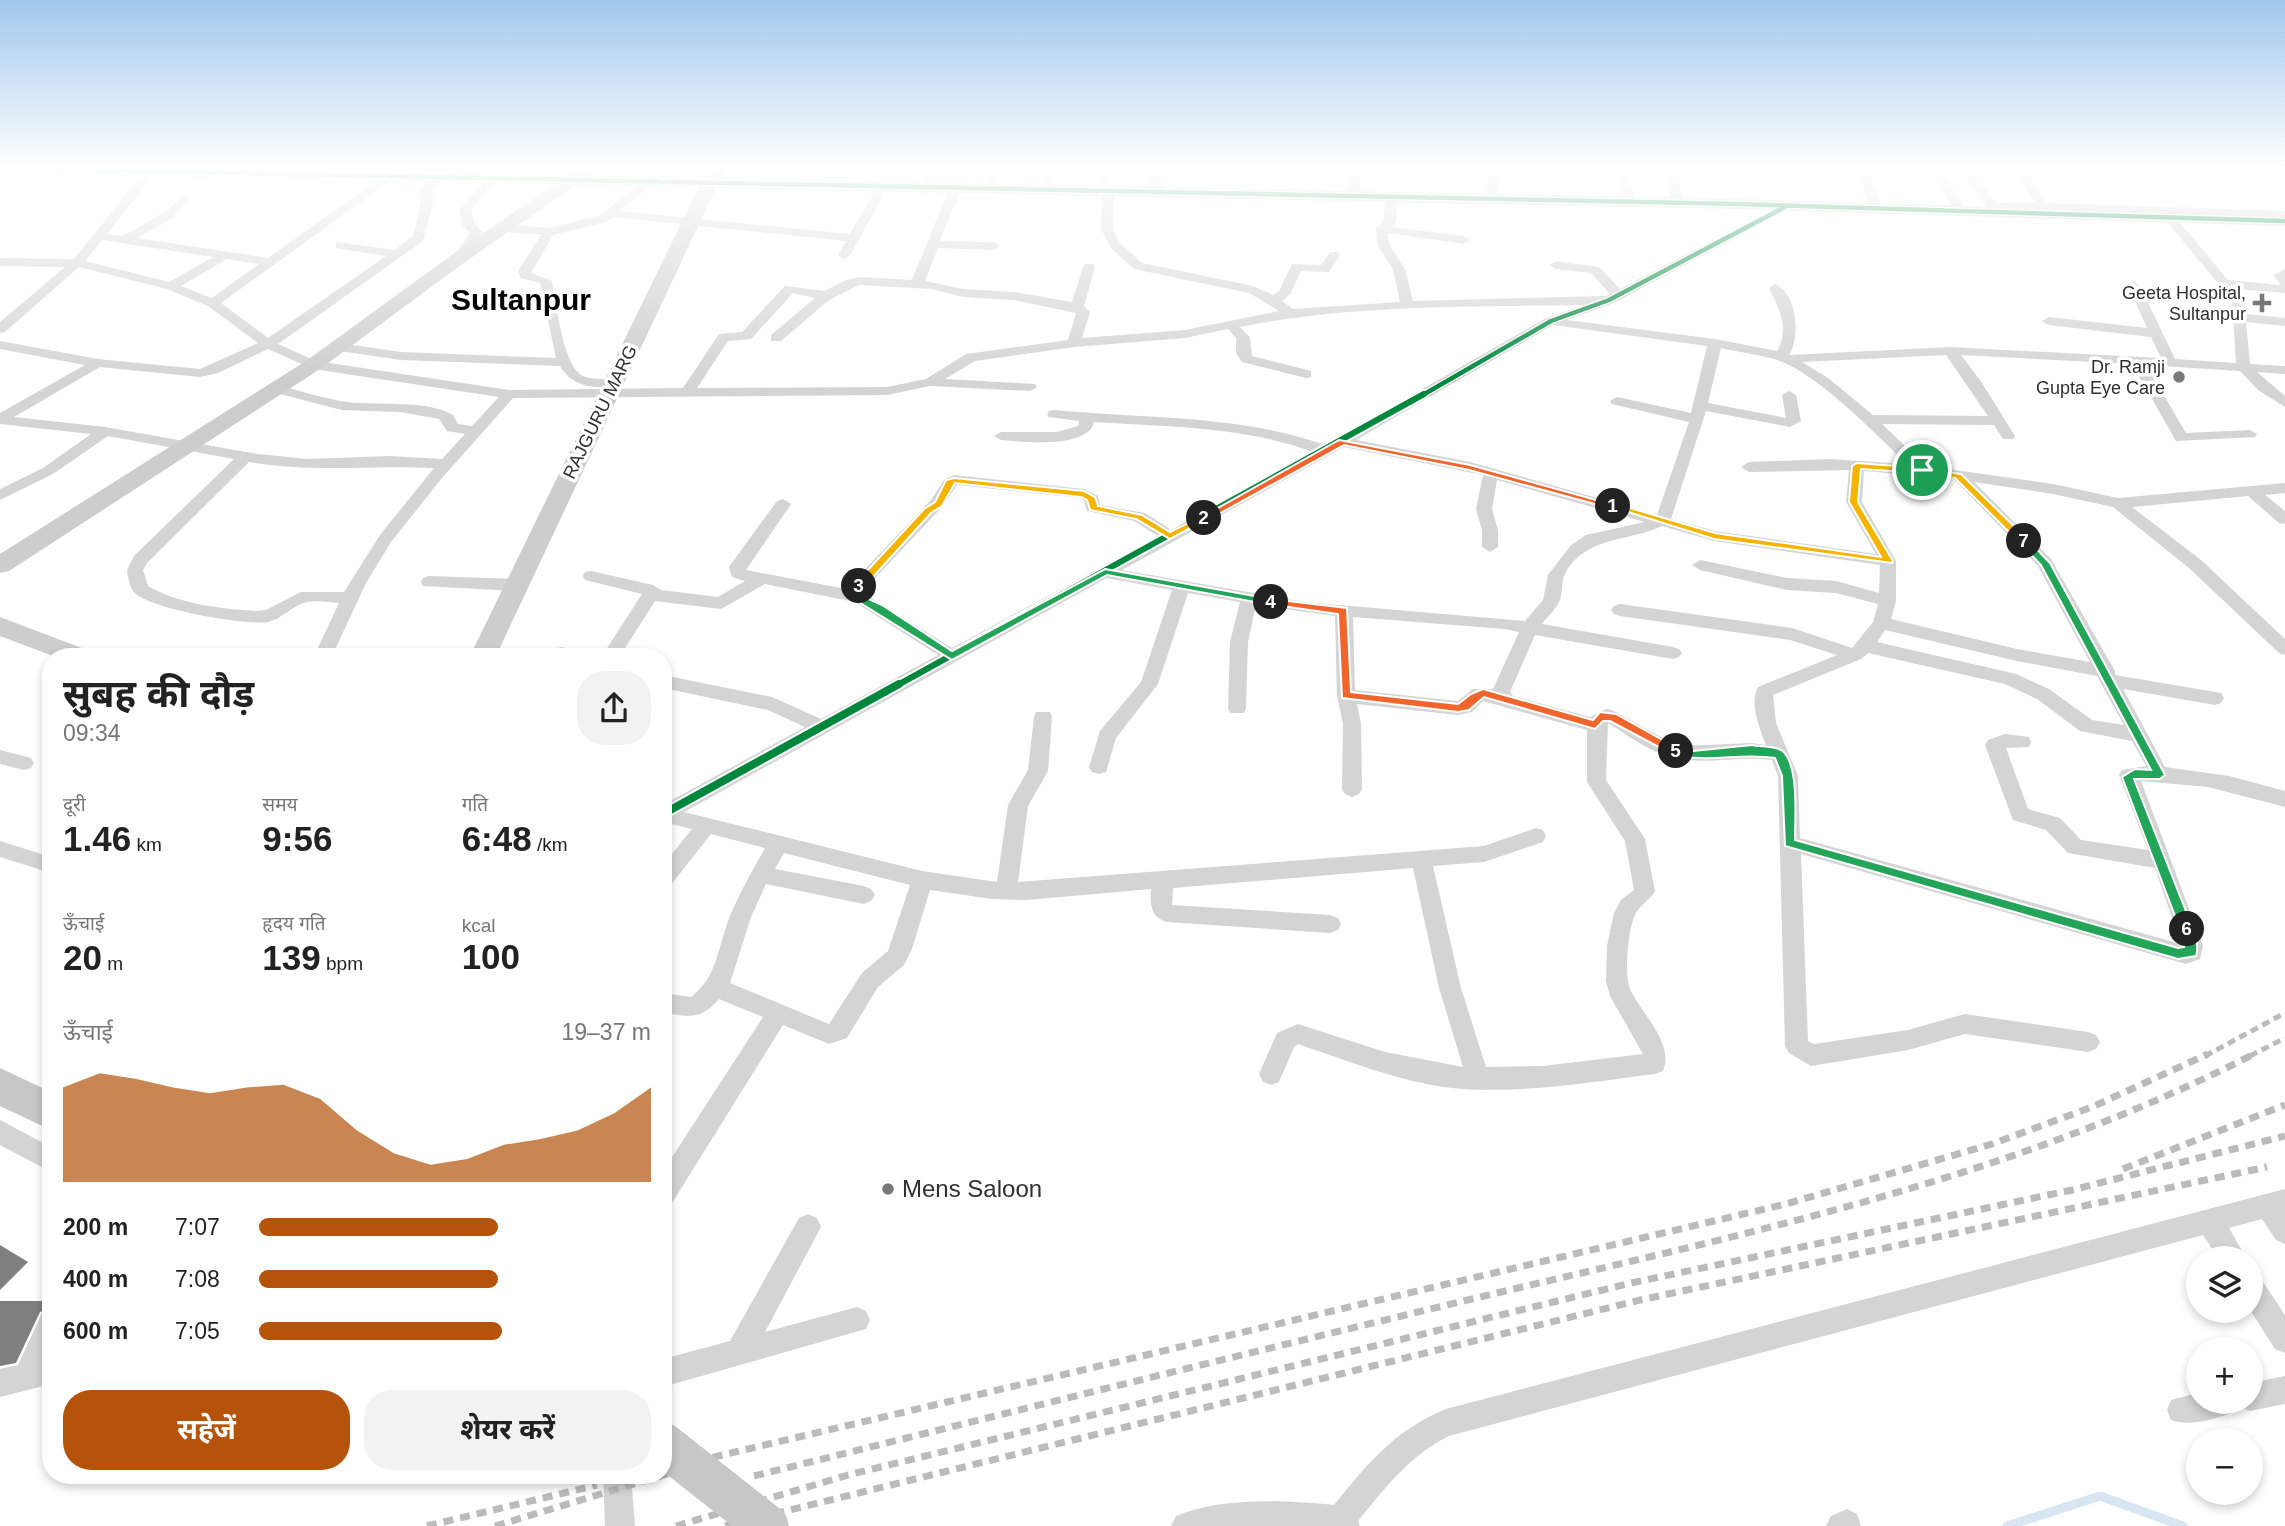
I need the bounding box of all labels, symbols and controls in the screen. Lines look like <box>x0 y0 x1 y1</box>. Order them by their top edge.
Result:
district label: Sultanpur <box>451 283 591 316</box>
place label: Geeta Hospital, Sultanpur <box>2122 283 2246 324</box>
marker: Geeta Hospital, Sultanpur <box>2252 293 2272 313</box>
street label: RAJGURU MARG <box>559 342 641 482</box>
place label: Dr. Ramji Gupta Eye Care <box>2036 357 2165 398</box>
marker: Dr. Ramji Gupta Eye Care <box>2171 369 2187 385</box>
pin <box>1892 440 1952 500</box>
icon: arrive <box>1903 451 1941 489</box>
pin: 1 <box>1596 489 1630 524</box>
text: 1 <box>1607 495 1618 516</box>
pin: 2 <box>1186 500 1222 536</box>
text: 2 <box>1198 507 1209 528</box>
pin: 7 <box>2007 524 2042 558</box>
text: 7 <box>2018 530 2029 551</box>
pin: 3 <box>842 568 876 604</box>
text: 3 <box>853 575 864 596</box>
pin: 4 <box>1254 584 1288 620</box>
text: 4 <box>1265 591 1276 612</box>
button: share <box>577 671 651 745</box>
text: सुबह की दौड़ <box>63 673 254 715</box>
text: 09:34 <box>63 720 121 746</box>
pin: 5 <box>1658 734 1694 768</box>
text: 5 <box>1670 740 1681 761</box>
text: दूरी <box>63 794 86 815</box>
text: समय <box>262 794 298 815</box>
text: गति <box>462 794 488 815</box>
text: 1.46 <box>63 819 131 858</box>
text: 9:56 <box>262 819 332 858</box>
text: 6:48 <box>462 819 532 858</box>
text: km <box>131 834 162 855</box>
text: /km <box>532 834 568 855</box>
pin: 6 <box>2170 912 2204 946</box>
text: ऊँचाई <box>63 913 104 934</box>
text: हृदय गति <box>262 913 326 934</box>
text: kcal <box>462 915 495 936</box>
text: 6 <box>2181 918 2192 939</box>
text: 100 <box>462 937 520 976</box>
text: 20 <box>63 938 102 977</box>
text: 139 <box>262 938 321 977</box>
text: m <box>102 953 123 974</box>
text: bpm <box>321 953 363 974</box>
text: ऊँचाई <box>63 1019 113 1045</box>
text: 19–37 m <box>561 1019 651 1045</box>
place label: Mens Saloon <box>902 1175 1042 1202</box>
marker: Mens Saloon <box>880 1181 896 1197</box>
text: 200 m <box>63 1214 128 1240</box>
text: 7:07 <box>175 1214 220 1240</box>
map controls <box>2186 1246 2263 1505</box>
button: layers <box>2186 1246 2263 1323</box>
text: 400 m <box>63 1266 128 1292</box>
text: 7:08 <box>175 1266 220 1292</box>
text: 600 m <box>63 1318 128 1344</box>
text: 7:05 <box>175 1318 220 1344</box>
button: + <box>2186 1337 2263 1414</box>
button: सहेजें <box>63 1390 350 1470</box>
button: शेयर करें <box>364 1390 651 1470</box>
button: − <box>2186 1428 2263 1505</box>

